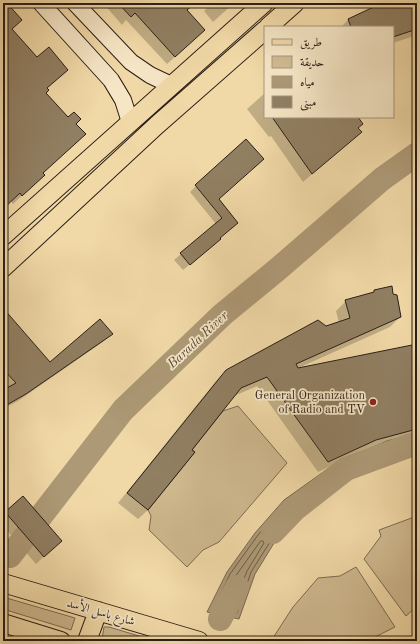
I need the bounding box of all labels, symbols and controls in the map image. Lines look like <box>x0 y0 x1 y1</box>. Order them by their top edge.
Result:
legend <box>264 26 394 118</box>
text: طريق <box>300 37 322 50</box>
text: حديقة <box>300 57 324 70</box>
text: مياه <box>300 77 315 89</box>
text: مبنى <box>300 97 316 111</box>
water label: Barada River <box>165 309 231 372</box>
place label: General Organization of Radio and TV <box>255 390 366 416</box>
marker: General Organization of Radio and TV <box>368 397 378 407</box>
street label: شارع باسل الأسد <box>64 594 137 632</box>

